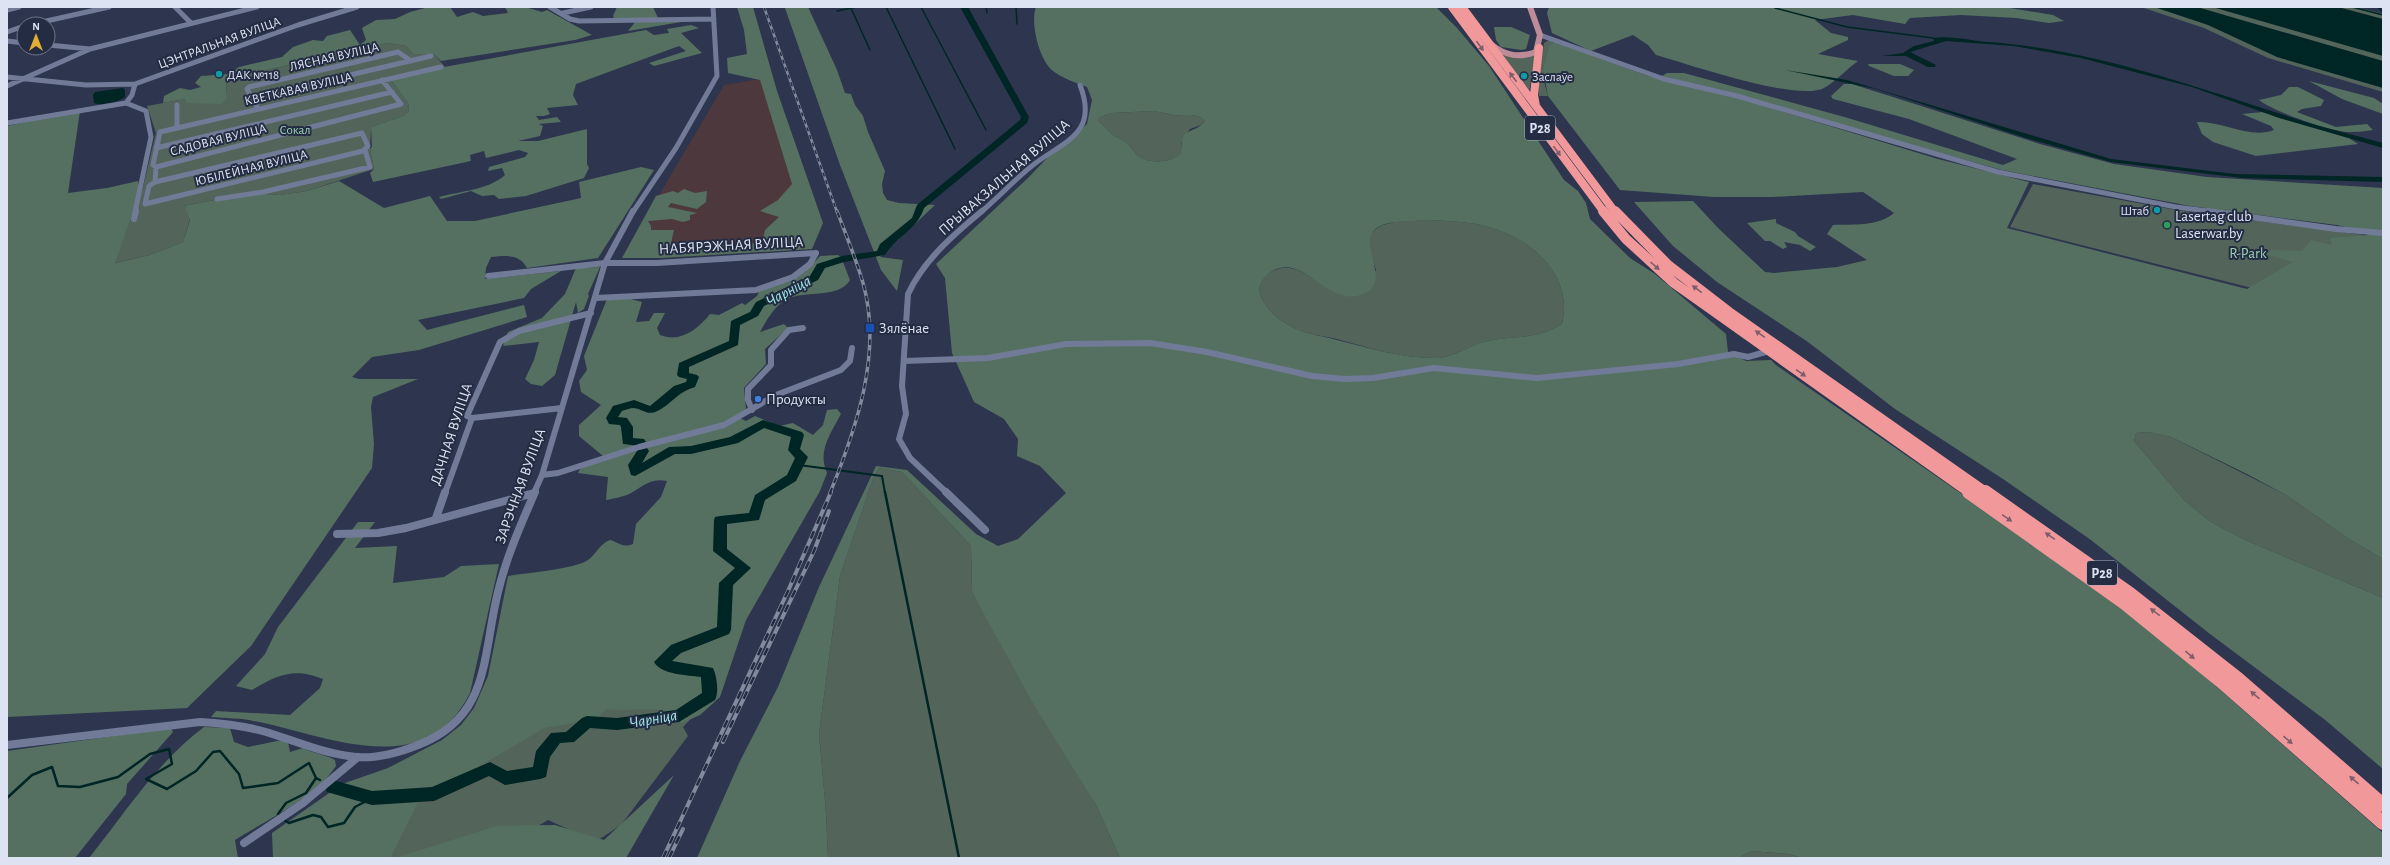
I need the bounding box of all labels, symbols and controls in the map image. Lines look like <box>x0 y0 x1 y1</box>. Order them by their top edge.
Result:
street label: ЦЭНТРАЛЬНАЯ ВУЛІЦА <box>157 15 283 72</box>
north arrow <box>16 16 56 56</box>
text: N <box>32 21 40 32</box>
one-way arrow <box>1476 40 1485 51</box>
street label: ЛЯСНАЯ ВУЛІЦА <box>289 41 380 74</box>
marker: ДАК №118 <box>214 69 224 79</box>
place label: ДАК №118 <box>227 69 279 82</box>
street label: КВЕТКАВАЯ ВУЛІЦА <box>243 71 354 108</box>
marker: Заслаўе <box>1519 71 1529 81</box>
place label: Заслаўе <box>1532 71 1573 84</box>
one-way arrow <box>1509 72 1518 83</box>
street label: ПРЫВАКЗАЛЬНАЯ ВУЛІЦА <box>936 116 1073 238</box>
road number: Р28 <box>1525 116 1555 140</box>
street label: САДОВАЯ ВУЛІЦА <box>169 122 268 159</box>
park label: Сокал <box>280 124 310 137</box>
one-way arrow <box>1553 146 1561 156</box>
street label: ЮБІЛЕЙНАЯ ВУЛІЦА <box>194 147 309 189</box>
place label: Штаб <box>2120 205 2149 218</box>
marker: Штаб <box>2152 205 2162 215</box>
place label: Lasertag club Laserwar.by <box>2175 209 2252 241</box>
marker: Lasertag club Laserwar.by <box>2162 220 2172 230</box>
street label: НАБЯРЭЖНАЯ ВУЛІЦА <box>658 234 804 257</box>
park label: R-Park <box>2229 246 2267 261</box>
one-way arrow <box>1649 261 1660 270</box>
water label: Чарніца <box>763 272 814 310</box>
one-way arrow <box>1692 285 1703 293</box>
place label: Зялёнае <box>879 321 929 336</box>
marker: Зялёнае <box>864 322 876 334</box>
one-way arrow <box>1755 330 1766 338</box>
one-way arrow <box>1796 369 1807 377</box>
street label: ДАЧНАЯ ВУЛІЦА <box>428 381 475 487</box>
place label: Продукты <box>766 392 826 407</box>
marker: Продукты <box>753 394 763 404</box>
street label: ЗАРЭЧНАЯ ВУЛІЦА <box>493 426 548 546</box>
one-way arrow <box>2002 514 2013 522</box>
one-way arrow <box>2044 532 2055 540</box>
road number: Р28 <box>2087 561 2117 585</box>
one-way arrow <box>2149 608 2160 617</box>
one-way arrow <box>2184 651 2195 659</box>
one-way arrow <box>2250 690 2261 699</box>
water label: Чарніца <box>628 707 679 732</box>
one-way arrow <box>2283 735 2293 745</box>
one-way arrow <box>2348 775 2359 784</box>

